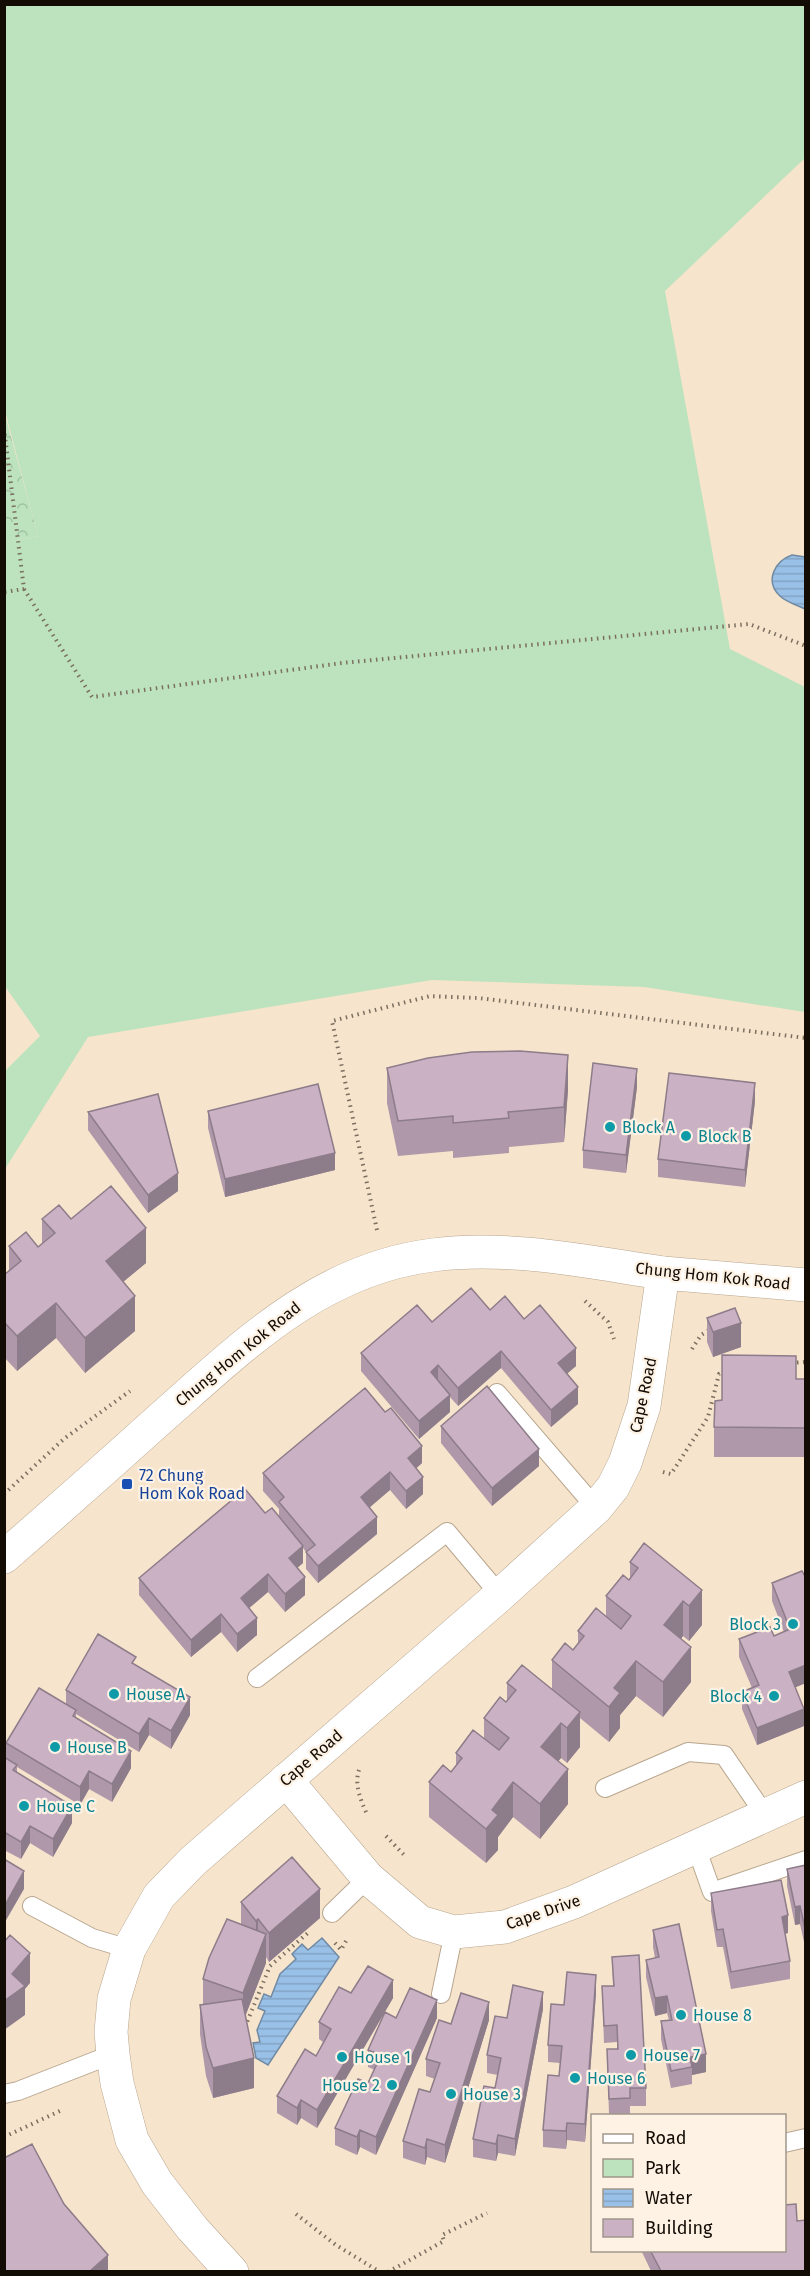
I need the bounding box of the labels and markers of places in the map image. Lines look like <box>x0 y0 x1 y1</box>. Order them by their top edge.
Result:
place label: Block A <box>622 1118 676 1137</box>
marker: Block A <box>603 1120 617 1134</box>
place label: Block B <box>698 1127 752 1146</box>
marker: Block B <box>679 1129 693 1143</box>
place label: 72 Chung Hom Kok Road <box>139 1466 245 1503</box>
marker: 72 Chung Hom Kok Road <box>120 1477 134 1491</box>
place label: Block 3 <box>729 1615 781 1634</box>
marker: Block 3 <box>786 1617 800 1631</box>
place label: House A <box>126 1685 186 1704</box>
marker: House A <box>107 1687 121 1701</box>
place label: Block 4 <box>710 1687 762 1706</box>
marker: Block 4 <box>767 1689 781 1703</box>
place label: House B <box>67 1738 127 1757</box>
marker: House B <box>48 1740 62 1754</box>
place label: House C <box>36 1797 95 1816</box>
marker: House C <box>17 1799 31 1813</box>
place label: House 8 <box>693 2006 752 2025</box>
marker: House 8 <box>674 2008 688 2022</box>
place label: House 7 <box>643 2046 700 2065</box>
place label: House 1 <box>354 2048 411 2067</box>
marker: House 7 <box>624 2048 638 2062</box>
marker: House 1 <box>335 2050 349 2064</box>
place label: House 6 <box>587 2069 646 2088</box>
marker: House 6 <box>568 2071 582 2085</box>
place label: House 2 <box>322 2076 380 2095</box>
marker: House 2 <box>385 2078 399 2092</box>
place label: House 3 <box>463 2085 521 2104</box>
marker: House 3 <box>444 2087 458 2101</box>

